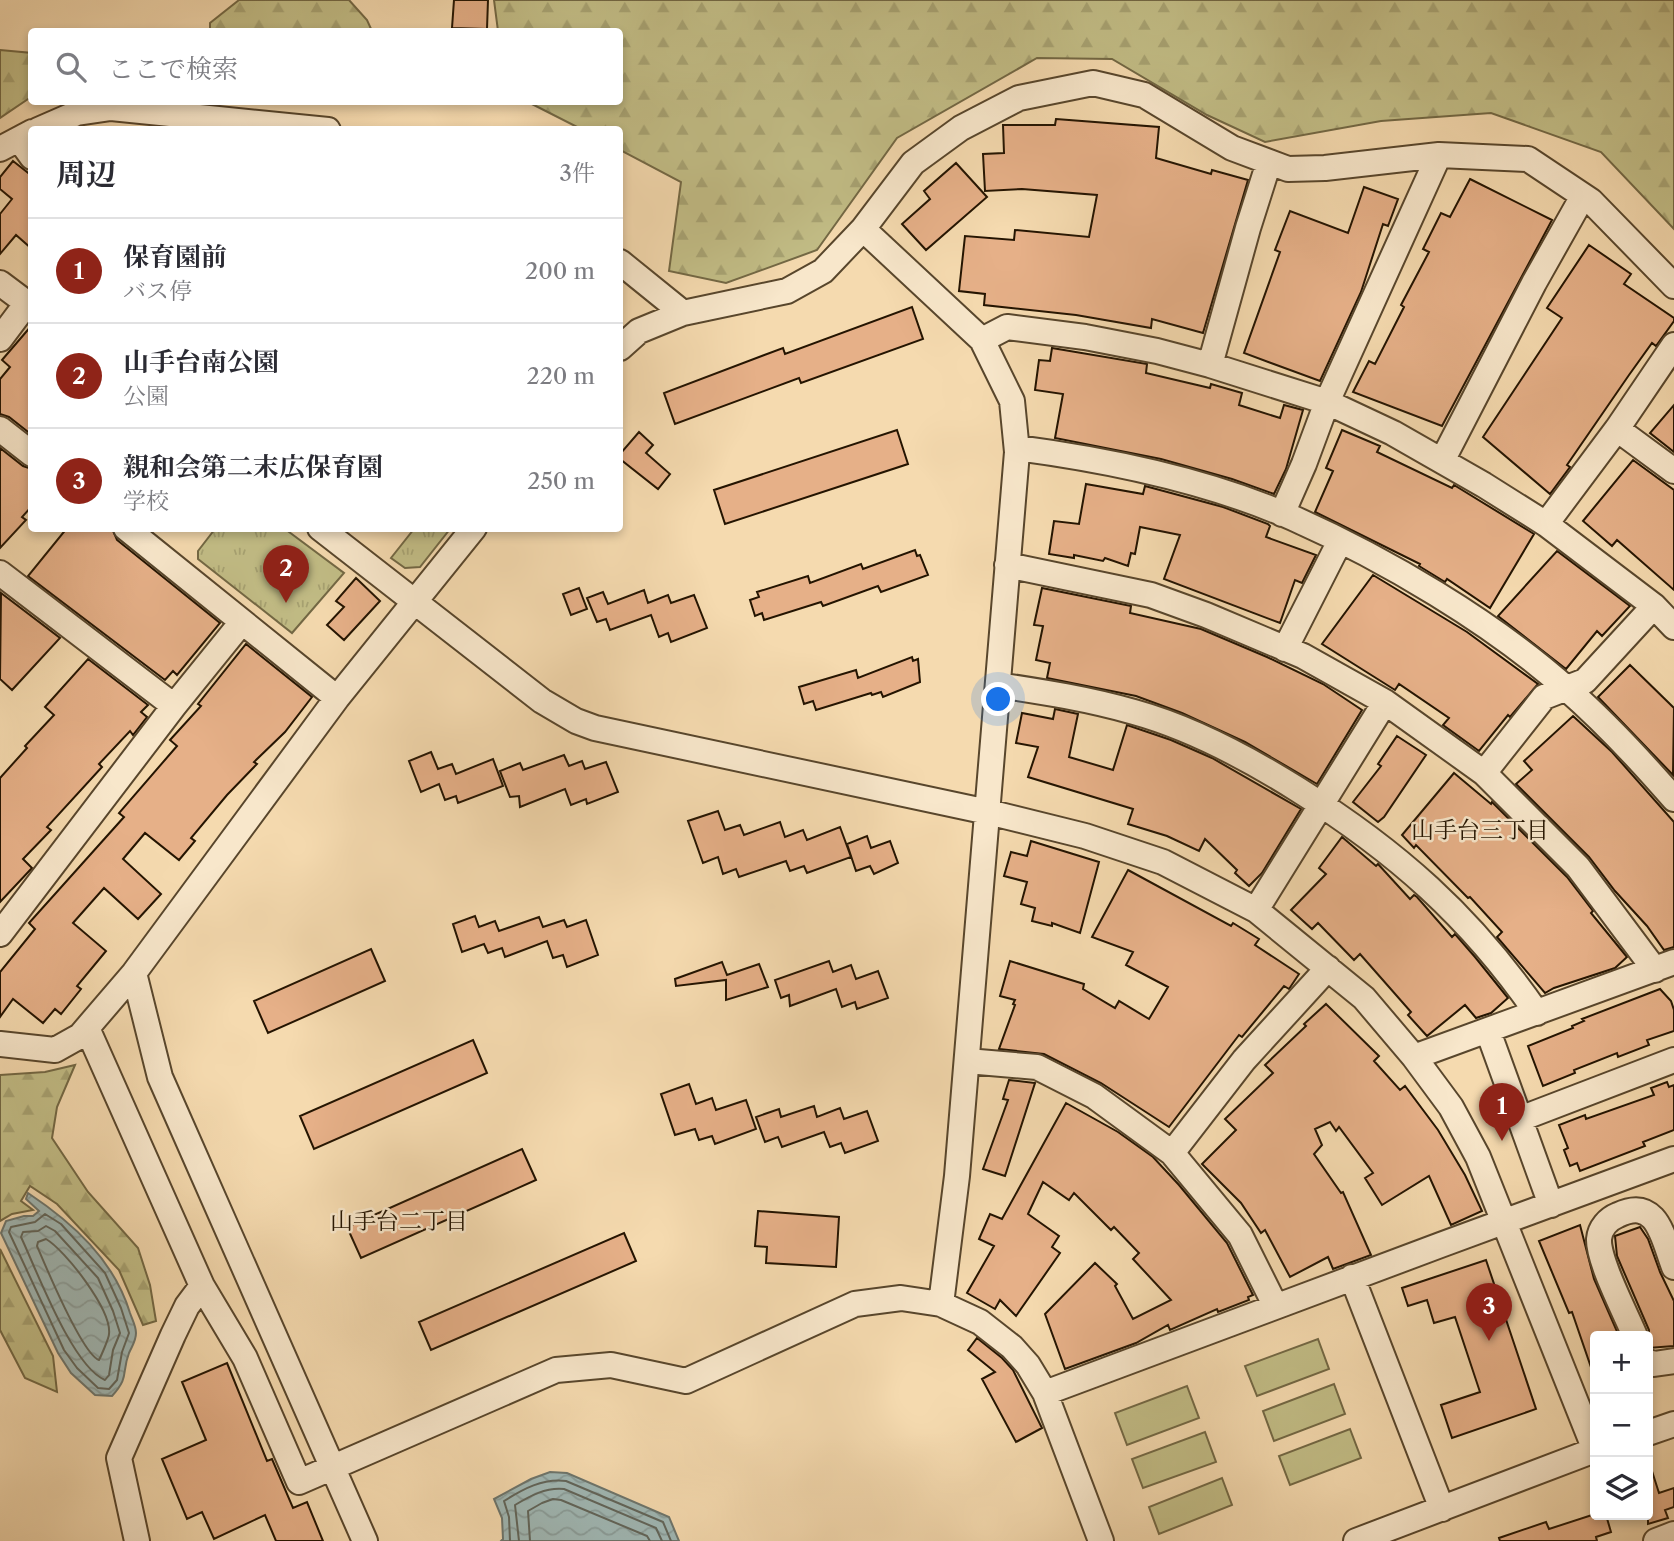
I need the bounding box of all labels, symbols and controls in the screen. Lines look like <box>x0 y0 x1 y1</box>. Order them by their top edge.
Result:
search box <box>28 28 623 105</box>
icon: search <box>52 48 90 86</box>
text: ここで検索 <box>108 53 238 85</box>
text: 周辺 <box>56 156 116 193</box>
text: 3件 <box>559 159 595 187</box>
text: 保育園前 <box>123 241 227 273</box>
text: 1 <box>74 257 84 285</box>
text: 200 m <box>525 257 595 285</box>
text: バス停 <box>123 277 192 305</box>
text: 山手台南公園 <box>123 346 279 378</box>
text: 2 <box>72 362 86 390</box>
text: 220 m <box>526 362 595 390</box>
text: 公園 <box>123 382 169 410</box>
text: 親和会第二末広保育園 <box>123 451 383 483</box>
text: 3 <box>73 467 86 495</box>
text: 250 m <box>527 467 595 495</box>
text: 学校 <box>123 487 169 515</box>
pin: 2 <box>263 545 309 603</box>
your location <box>981 682 1015 716</box>
district label: 山手台三丁目 <box>1411 816 1549 844</box>
pin: 1 <box>1479 1083 1525 1141</box>
district label: 山手台二丁目 <box>330 1207 468 1235</box>
pin: 3 <box>1466 1283 1512 1341</box>
map controls <box>1590 1331 1653 1520</box>
button: + <box>1590 1331 1653 1394</box>
button: − <box>1590 1394 1653 1457</box>
button: layers <box>1590 1457 1653 1520</box>

